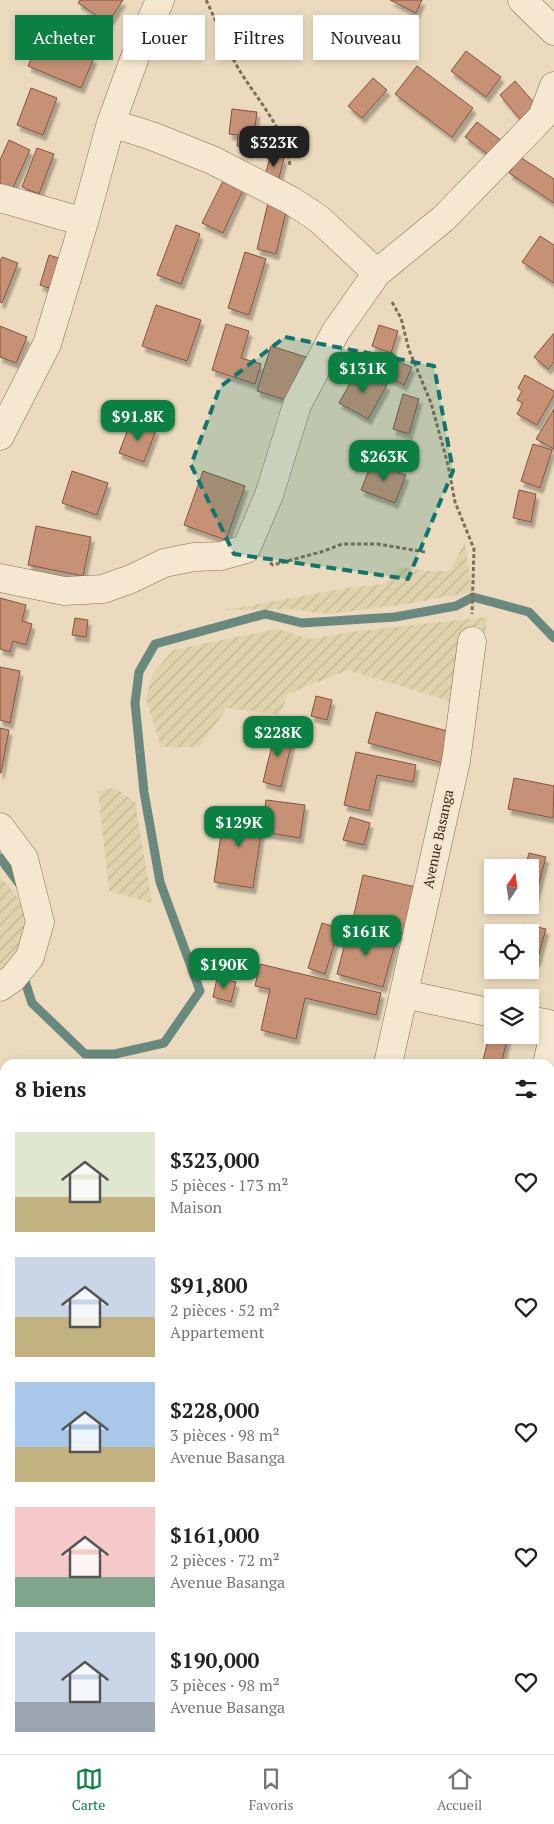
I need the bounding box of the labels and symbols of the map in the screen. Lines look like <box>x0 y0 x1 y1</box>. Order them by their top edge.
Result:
pin: $323K <box>239 126 309 168</box>
pin: $131K <box>328 352 398 394</box>
pin: $91.8K <box>97 400 179 442</box>
pin: $263K <box>349 440 419 482</box>
pin: $228K <box>243 716 313 758</box>
street label: Avenue Basanga <box>418 788 457 890</box>
pin: $129K <box>204 806 274 848</box>
north arrow <box>484 859 539 914</box>
pin: $161K <box>331 914 401 957</box>
pin: $190K <box>189 948 259 990</box>

